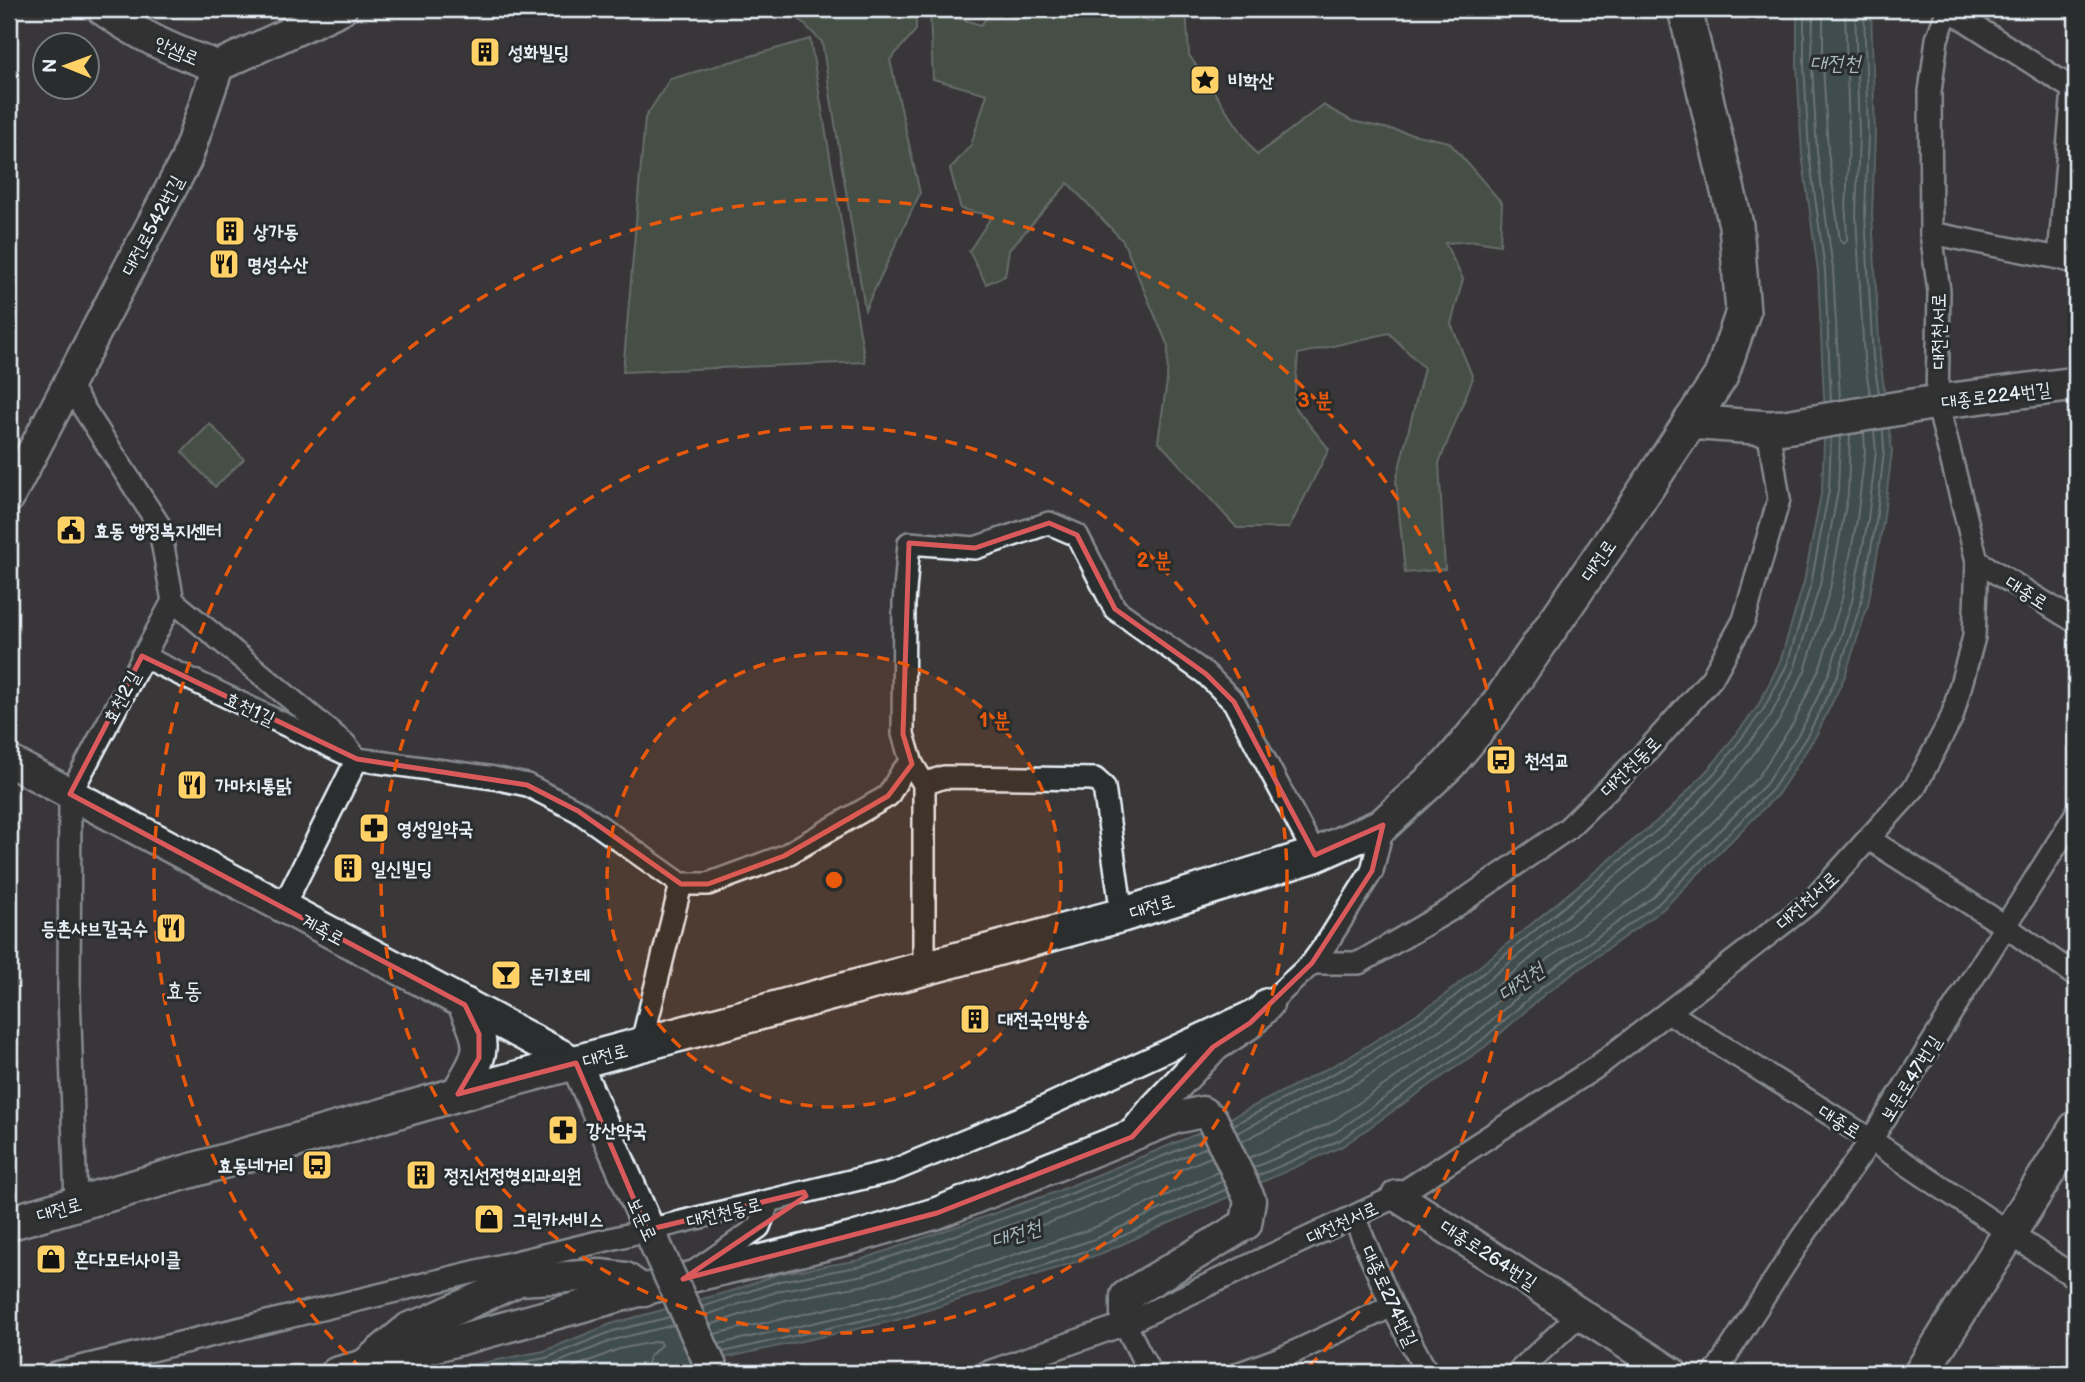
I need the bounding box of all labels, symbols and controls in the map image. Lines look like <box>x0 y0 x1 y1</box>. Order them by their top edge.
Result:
north arrow <box>32 32 102 102</box>
street label: 안샘로 <box>151 32 202 71</box>
building icon: 성화빌딩 <box>468 35 502 69</box>
place label: 성화빌딩 <box>508 42 569 65</box>
water label: 대전천 <box>1810 51 1862 76</box>
text: N <box>39 58 62 73</box>
place icon: 비학산 <box>1188 63 1222 97</box>
place label: 비학산 <box>1228 70 1275 93</box>
street label: 대전로542번길 <box>117 172 189 280</box>
building icon: 상가동 <box>213 214 247 248</box>
place label: 상가동 <box>253 221 299 244</box>
restaurant icon: 명성수산 <box>207 247 241 281</box>
place label: 명성수산 <box>247 254 309 277</box>
street label: 대전천서로 <box>1928 293 1951 369</box>
street label: 대종로224번길 <box>1940 378 2052 415</box>
text: 3 분 <box>1298 388 1333 413</box>
public building icon: 효동 행정복지센터 <box>54 513 88 547</box>
place label: 효동 행정복지센터 <box>94 520 221 543</box>
street label: 대전로 <box>1577 535 1622 586</box>
text: 2 분 <box>1136 548 1172 573</box>
street label: 대종로 <box>2001 571 2052 615</box>
street label: 효천2길 <box>99 667 146 728</box>
street label: 효천1길 <box>220 688 278 731</box>
text: 1 분 <box>979 708 1011 733</box>
street label: 대전천동로 <box>1596 732 1666 802</box>
bus stop icon: 천석교 <box>1484 743 1518 777</box>
place label: 천석교 <box>1524 750 1570 773</box>
restaurant icon: 가마치통닭 <box>175 768 209 802</box>
place label: 가마치통닭 <box>215 775 292 798</box>
pharmacy icon: 영성일약국 <box>357 811 391 845</box>
place label: 영성일약국 <box>397 818 473 841</box>
building icon: 일신빌딩 <box>331 851 365 885</box>
place label: 일신빌딩 <box>371 858 432 881</box>
street label: 대전천서로 <box>1772 867 1844 935</box>
centre of rings <box>822 868 846 892</box>
street label: 대전로 <box>1127 890 1178 925</box>
street label: 계족로 <box>297 909 348 951</box>
restaurant icon: 등촌샤브칼국수 <box>154 911 188 945</box>
place label: 등촌샤브칼국수 <box>41 918 148 941</box>
water label: 대전천 <box>1493 956 1551 1007</box>
bar icon: 돈키호테 <box>489 958 523 992</box>
place label: 돈키호테 <box>529 965 590 988</box>
district label: 효동 <box>165 977 203 1005</box>
building icon: 대전국악방송 <box>958 1002 992 1036</box>
place label: 대전국악방송 <box>998 1009 1090 1032</box>
street label: 보문로47번길 <box>1876 1031 1947 1126</box>
street label: 대전로 <box>580 1039 631 1073</box>
street label: 대종로 <box>1814 1100 1865 1144</box>
pharmacy icon: 강산약국 <box>546 1113 580 1147</box>
place label: 강산약국 <box>586 1120 647 1143</box>
bus stop icon: 효동네거리 <box>300 1148 334 1182</box>
place label: 효동네거리 <box>218 1155 294 1178</box>
building icon: 정진선정형외과의원 <box>404 1158 438 1192</box>
place label: 정진선정형외과의원 <box>444 1165 582 1188</box>
street label: 대전로 <box>34 1193 85 1228</box>
street label: 대전천동로 <box>684 1193 764 1234</box>
street label: 보문로 <box>622 1194 661 1245</box>
street label: 대전천서로 <box>1303 1197 1382 1250</box>
shop icon: 그린카서비스 <box>472 1202 506 1236</box>
place label: 그린카서비스 <box>512 1209 604 1232</box>
water label: 대전천 <box>988 1215 1046 1254</box>
street label: 대종로264번길 <box>1435 1215 1541 1295</box>
shop icon: 혼다모터사이클 <box>34 1242 68 1276</box>
street label: 대종로274번길 <box>1355 1243 1422 1351</box>
place label: 혼다모터사이클 <box>74 1249 181 1272</box>

